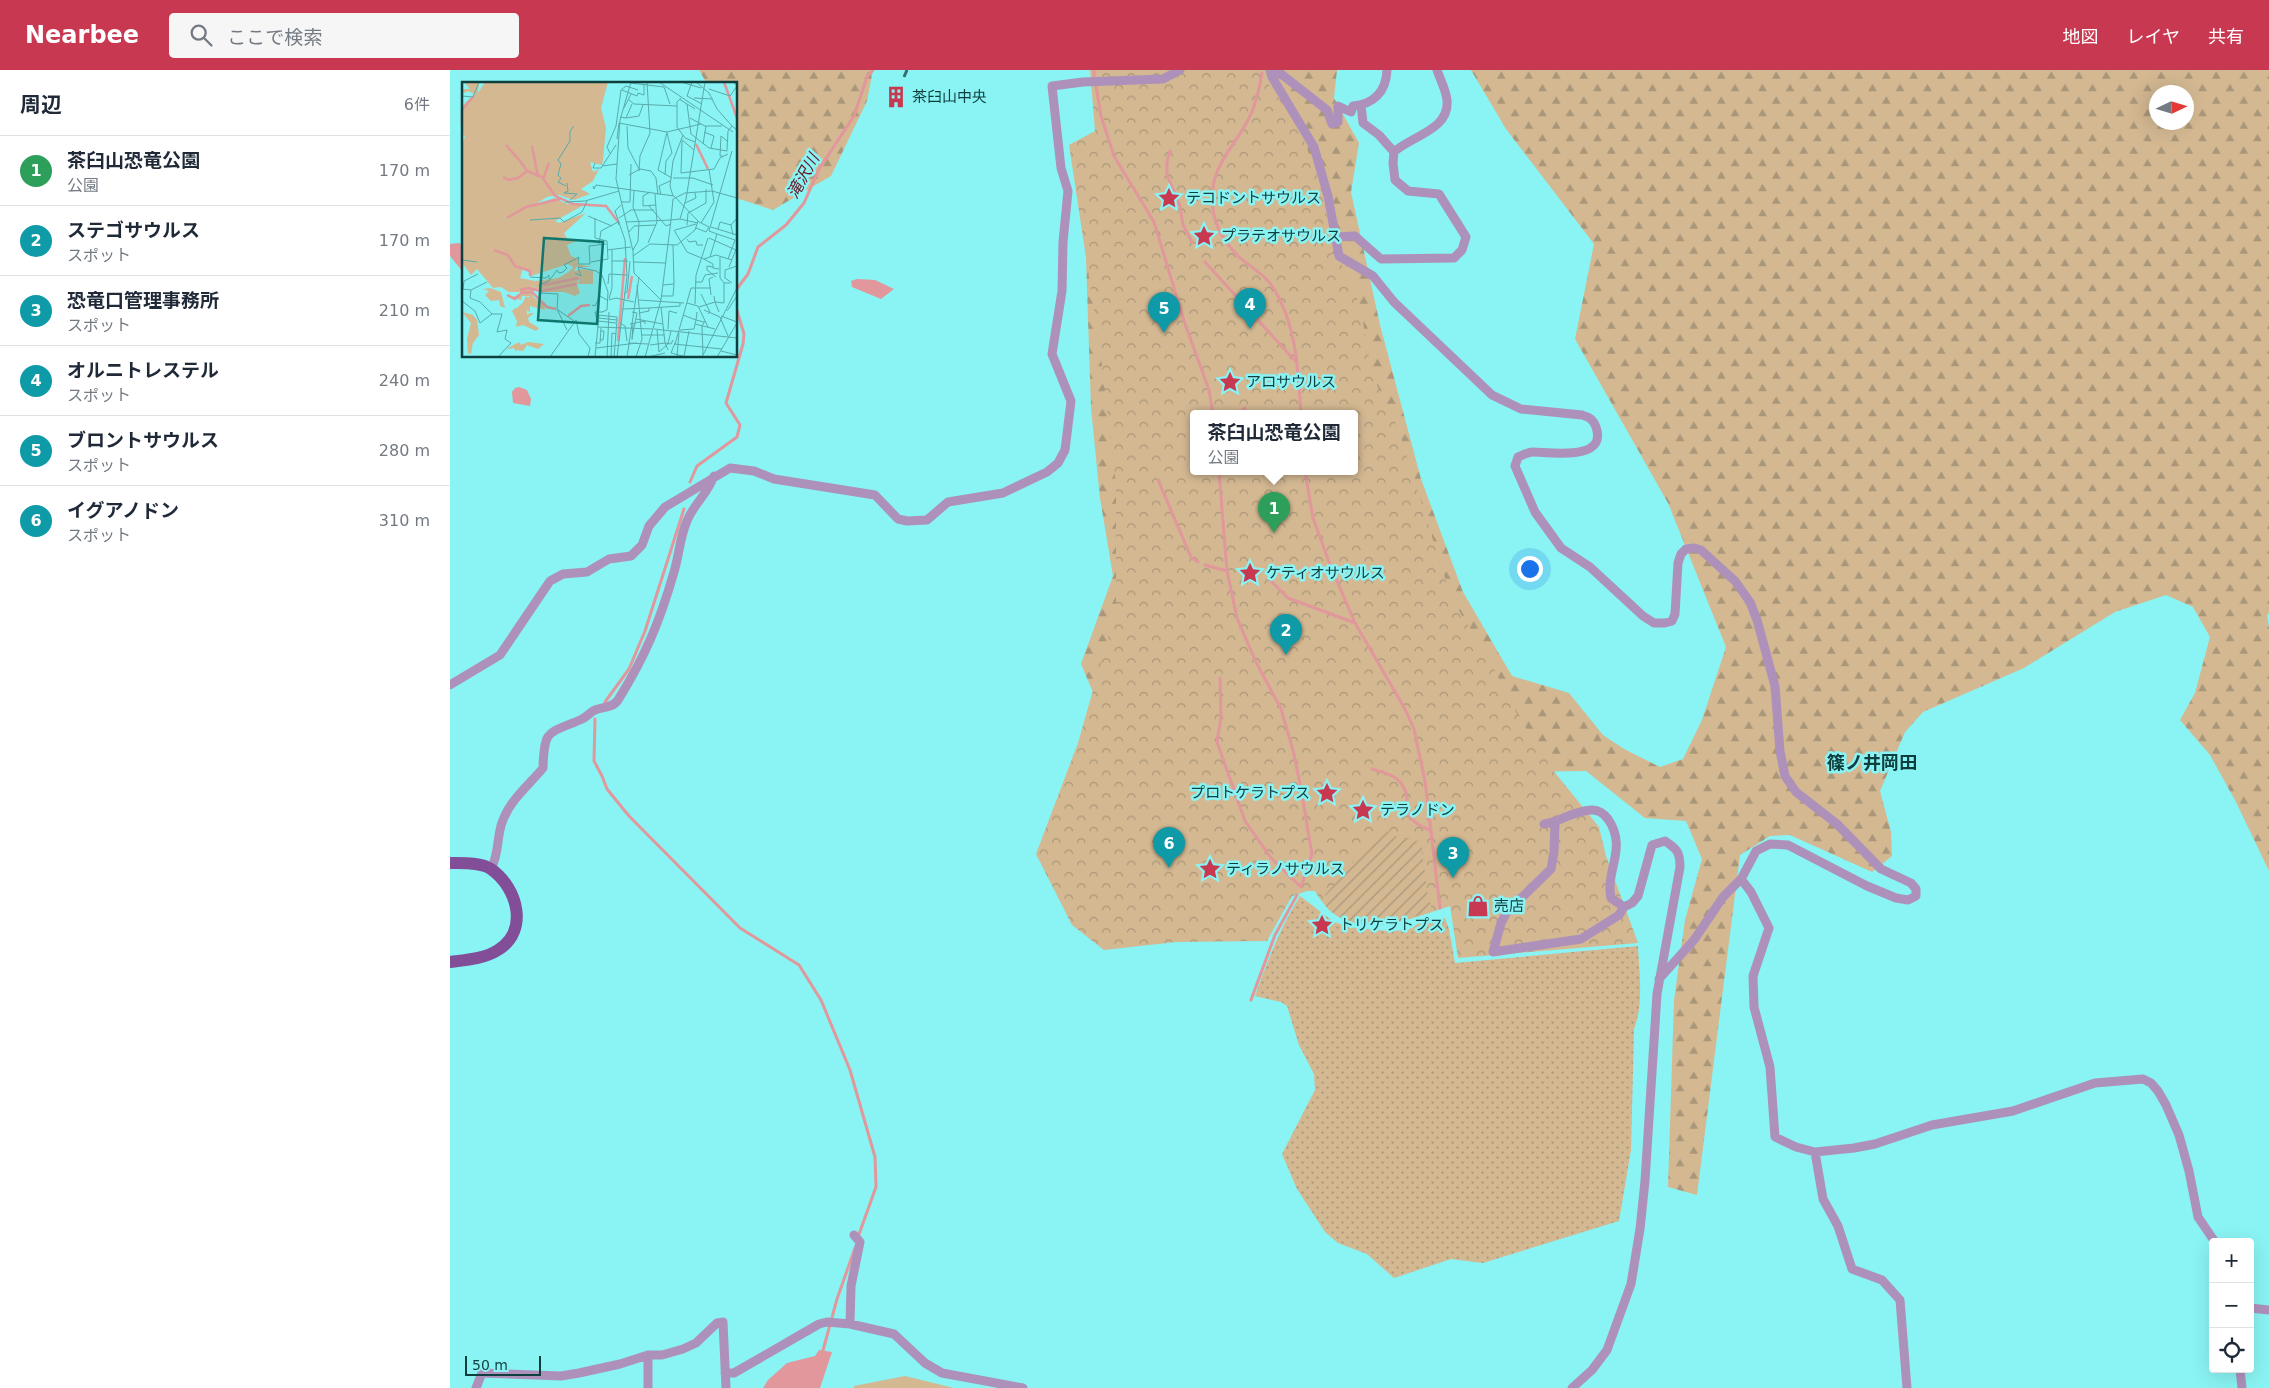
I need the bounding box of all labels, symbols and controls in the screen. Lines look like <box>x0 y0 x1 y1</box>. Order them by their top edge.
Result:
search box <box>169 13 519 58</box>
text: Nearbee <box>25 21 139 49</box>
icon: search <box>187 21 215 49</box>
text: ここで検索 <box>227 26 322 48</box>
text: 地図 <box>2063 26 2099 47</box>
text: レイヤ <box>2127 26 2180 47</box>
text: 共有 <box>2208 26 2244 47</box>
inset map <box>462 82 738 358</box>
building icon: 茶臼山中央 <box>883 84 909 110</box>
north arrow <box>2149 85 2194 130</box>
place label: 茶臼山中央 <box>912 88 987 106</box>
text: 周辺 <box>20 93 62 117</box>
text: 6件 <box>404 95 430 114</box>
text: 茶臼山恐竜公園 <box>67 149 200 171</box>
water label: 滝沢川 <box>783 149 824 202</box>
text: 1 <box>30 161 42 180</box>
text: 170 m <box>379 161 430 180</box>
text: 公園 <box>67 176 99 195</box>
place icon: テコドントサウルス <box>1156 185 1182 211</box>
place label: テコドントサウルス <box>1186 189 1321 207</box>
text: ステゴサウルス <box>67 219 200 241</box>
place icon: プラテオサウルス <box>1191 223 1217 249</box>
place label: プラテオサウルス <box>1221 227 1341 245</box>
text: 2 <box>30 231 42 250</box>
text: 170 m <box>379 231 430 250</box>
text: スポット <box>67 246 131 265</box>
pin: 4 <box>1234 288 1266 329</box>
text: 恐竜口管理事務所 <box>67 289 219 311</box>
pin: 5 <box>1148 292 1180 333</box>
text: 3 <box>30 301 42 320</box>
text: 210 m <box>379 301 430 320</box>
text: スポット <box>67 316 131 335</box>
text: オルニトレステル <box>67 359 219 381</box>
place icon: アロサウルス <box>1217 369 1243 395</box>
text: 4 <box>30 371 42 390</box>
text: 240 m <box>379 371 430 390</box>
place label: アロサウルス <box>1246 373 1336 391</box>
text: スポット <box>67 386 131 405</box>
popup <box>1190 410 1358 475</box>
text: 茶臼山恐竜公園 <box>1207 421 1341 443</box>
text: ブロントサウルス <box>67 429 219 451</box>
text: 5 <box>30 441 42 460</box>
text: 280 m <box>379 441 430 460</box>
text: 公園 <box>1207 448 1240 467</box>
text: スポット <box>67 456 131 475</box>
pin: 1 <box>1258 492 1290 533</box>
text: イグアノドン <box>67 499 179 521</box>
text: 6 <box>30 511 42 530</box>
text: 310 m <box>379 511 430 530</box>
text: スポット <box>67 526 131 545</box>
your location <box>1517 556 1543 582</box>
place icon: ケティオサウルス <box>1237 560 1263 586</box>
place label: ケティオサウルス <box>1266 564 1385 582</box>
pin: 2 <box>1270 614 1302 655</box>
district label: 篠ノ井岡田 <box>1827 752 1917 773</box>
place icon: プロトケラトプス <box>1314 780 1340 806</box>
place label: プロトケラトプス <box>1190 784 1310 802</box>
place icon: テラノドン <box>1350 797 1376 823</box>
place label: テラノドン <box>1380 801 1455 819</box>
pin: 6 <box>1153 827 1185 868</box>
pin: 3 <box>1437 837 1469 878</box>
place icon: ティラノサウルス <box>1197 856 1223 882</box>
place label: ティラノサウルス <box>1226 860 1345 878</box>
shop icon: 売店 <box>1465 893 1491 919</box>
place label: 売店 <box>1494 897 1524 915</box>
place icon: トリケラトプス <box>1309 912 1335 938</box>
place label: トリケラトプス <box>1339 916 1444 934</box>
map controls <box>2209 1238 2254 1373</box>
button: + <box>2209 1238 2254 1283</box>
button: − <box>2209 1283 2254 1328</box>
button: locate <box>2209 1328 2254 1373</box>
scale bar <box>465 1353 541 1376</box>
text: 50 m <box>472 1357 508 1373</box>

